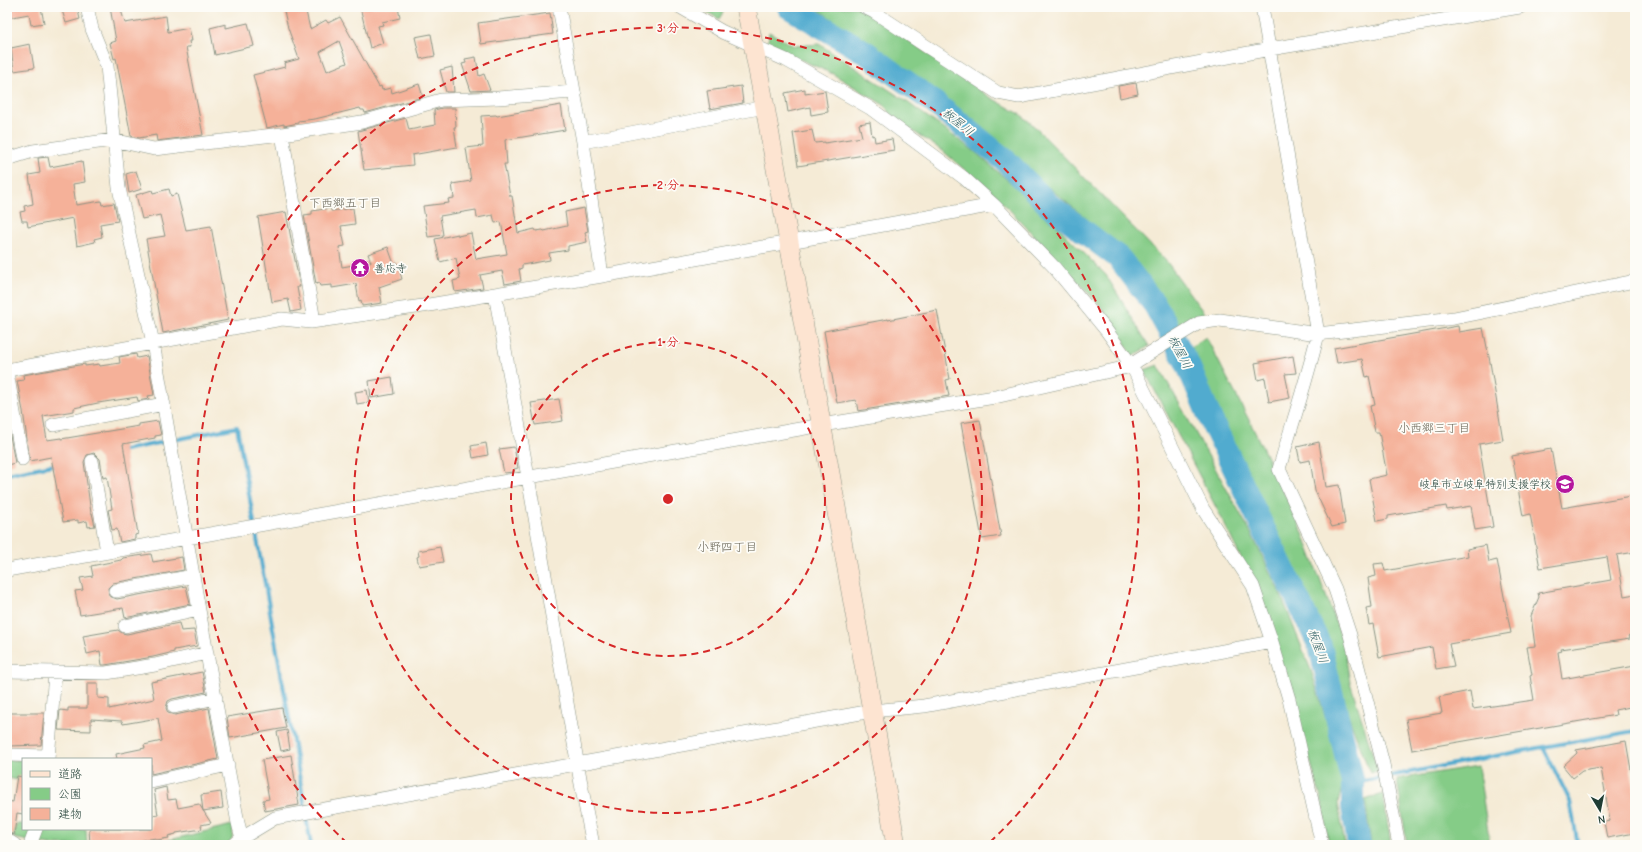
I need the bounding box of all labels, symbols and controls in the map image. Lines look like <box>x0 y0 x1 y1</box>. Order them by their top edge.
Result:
text: 3 分 <box>657 21 679 35</box>
water label: 板屋川 <box>940 105 976 139</box>
text: 2 分 <box>657 178 679 192</box>
district label: 下西郷五丁目 <box>309 196 381 210</box>
temple icon: 善応寺 <box>349 257 371 279</box>
place label: 善応寺 <box>374 262 407 275</box>
water label: 板屋川 <box>1166 333 1194 371</box>
text: 1 分 <box>658 335 679 349</box>
district label: 小西郷三丁目 <box>1398 421 1470 435</box>
school or university icon: 岐阜市立岐阜特別支援学校 <box>1554 473 1576 495</box>
place label: 岐阜市立岐阜特別支援学校 <box>1419 478 1551 491</box>
centre of rings <box>661 492 675 506</box>
district label: 小野四丁目 <box>697 540 757 554</box>
water label: 板屋川 <box>1305 627 1331 665</box>
legend <box>22 758 152 830</box>
text: 道路 <box>58 767 82 781</box>
text: 公園 <box>58 787 82 801</box>
north arrow <box>1580 790 1620 830</box>
text: 建物 <box>58 807 82 821</box>
text: N <box>1597 812 1606 826</box>

